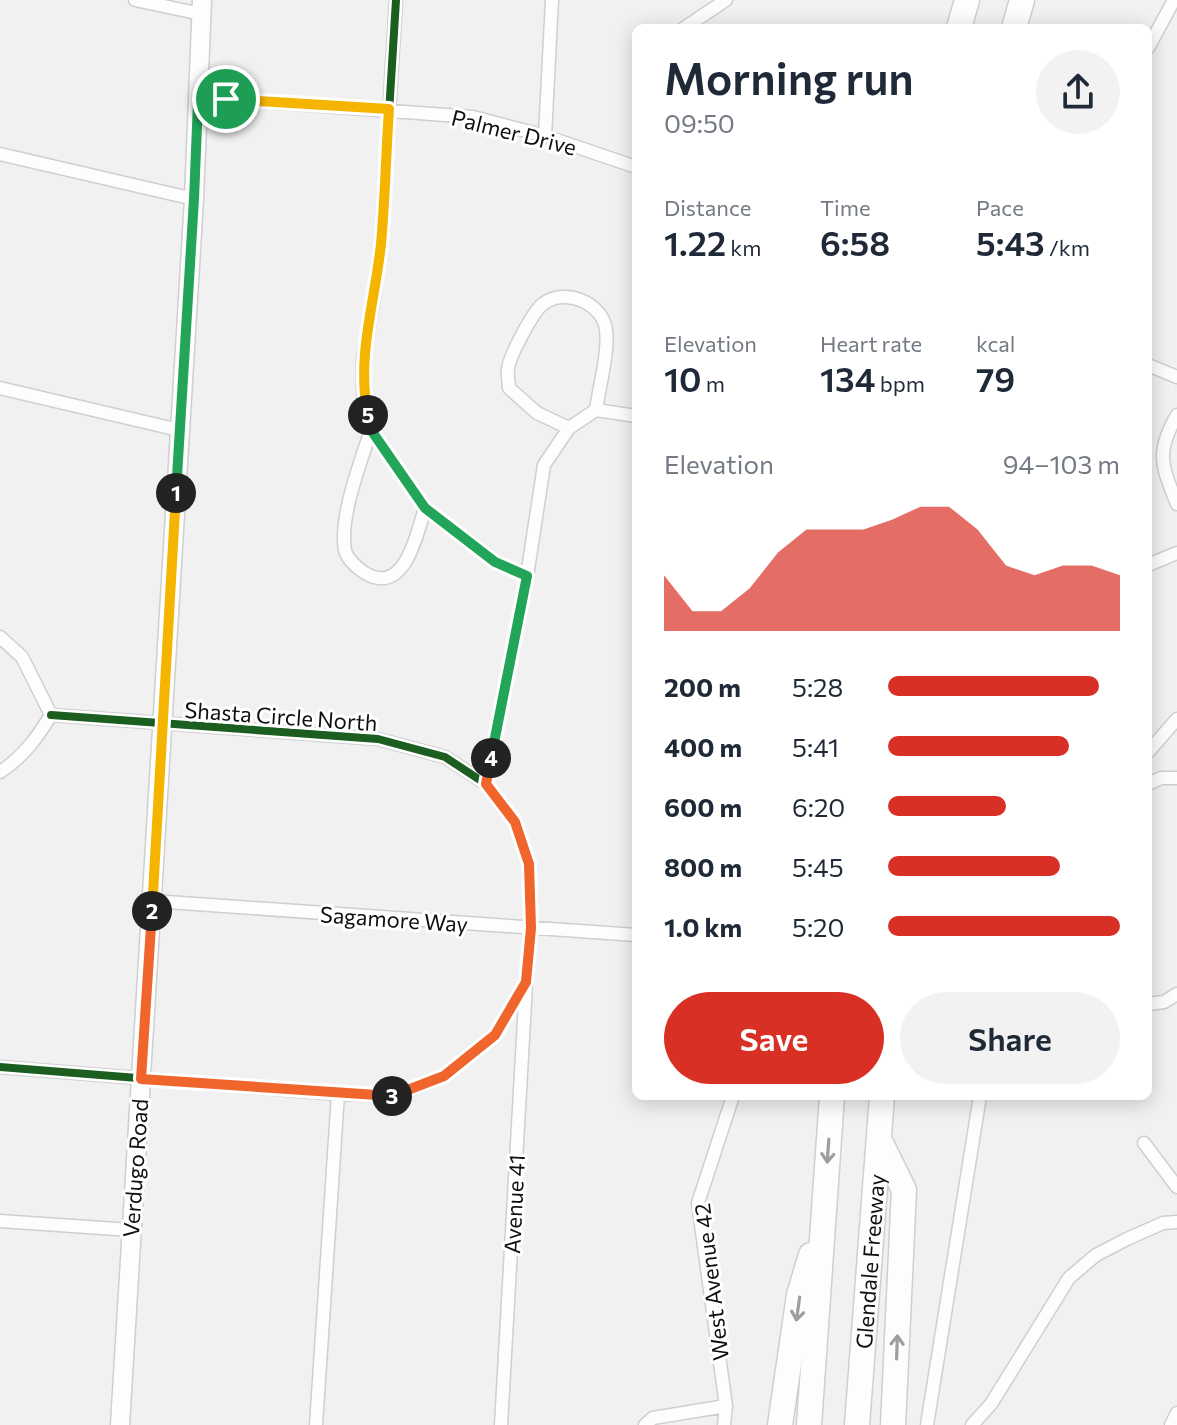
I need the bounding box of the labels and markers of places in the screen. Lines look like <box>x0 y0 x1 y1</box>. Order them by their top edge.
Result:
pin <box>192 65 260 133</box>
pin: 5 <box>348 395 388 435</box>
pin: 1 <box>156 473 196 513</box>
pin: 4 <box>471 738 511 778</box>
pin: 2 <box>132 891 172 931</box>
pin: 3 <box>372 1076 412 1116</box>

